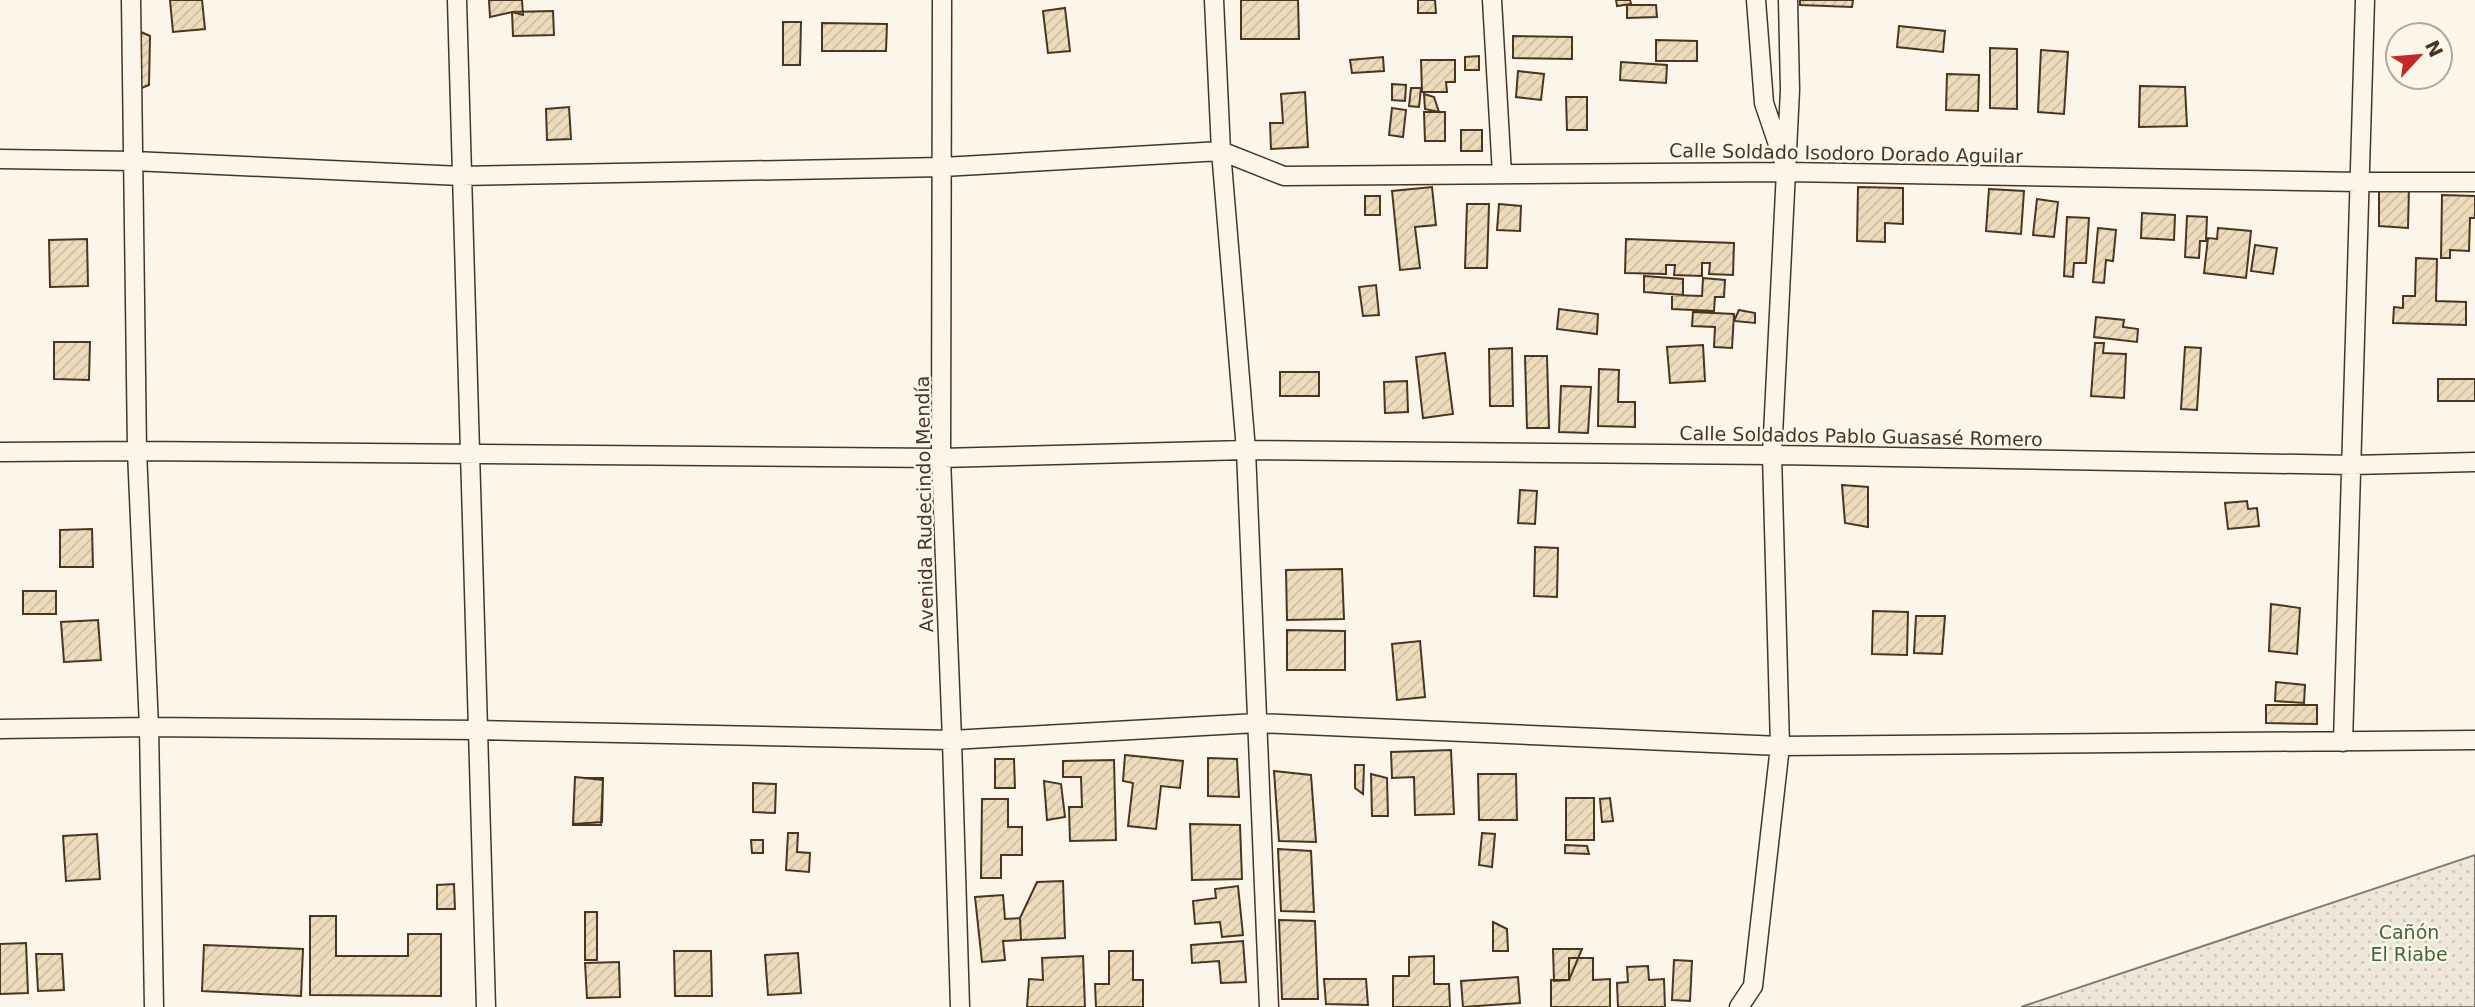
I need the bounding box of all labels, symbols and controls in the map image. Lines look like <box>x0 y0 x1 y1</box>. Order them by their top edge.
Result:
north arrow <box>2384 21 2454 91</box>
text: N <box>2421 37 2448 61</box>
street label: Calle Soldado Isodoro Dorado Aguilar <box>1669 139 2023 167</box>
street label: Avenida Rudecindo Mendía <box>911 376 937 632</box>
street label: Calle Soldados Pablo Guasasé Romero <box>1679 422 2043 450</box>
park label: Cañón El Riabe <box>2370 921 2448 965</box>

